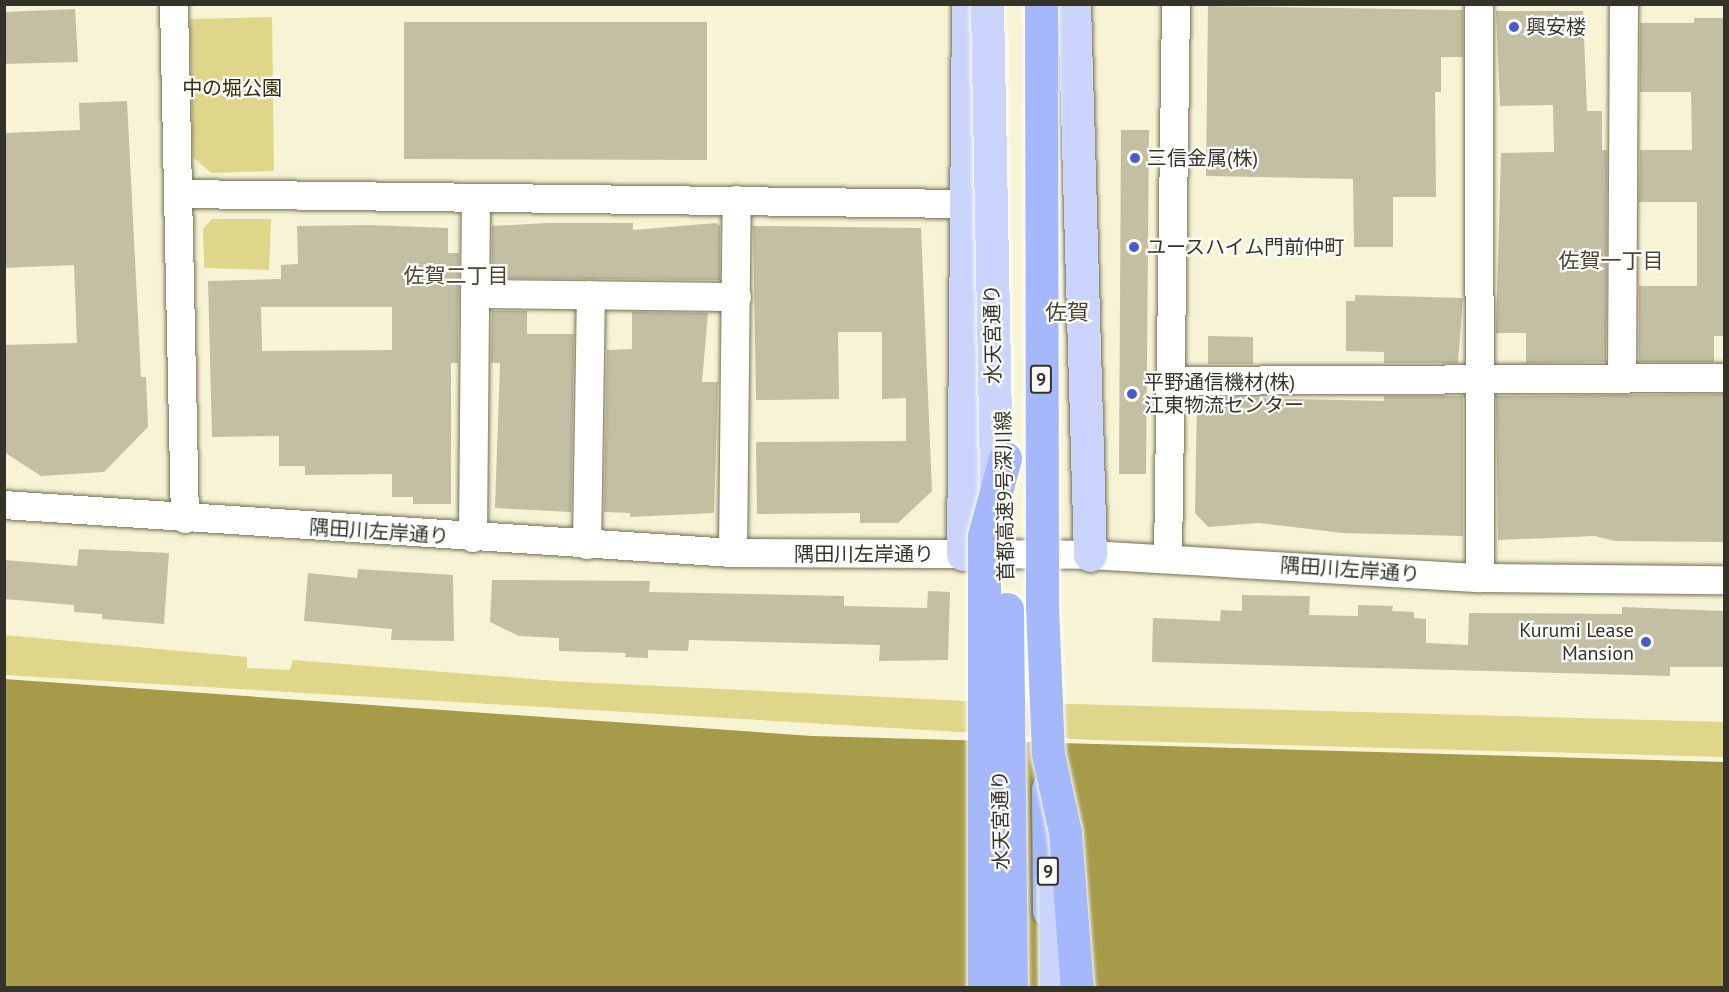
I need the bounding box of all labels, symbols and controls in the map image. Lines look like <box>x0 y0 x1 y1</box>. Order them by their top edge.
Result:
place label: 興安楼 <box>1526 15 1586 39</box>
marker: 興安楼 <box>1507 20 1521 34</box>
park label: 中の堀公園 <box>182 76 282 100</box>
place label: 三信金属(株) <box>1147 146 1258 170</box>
marker: 三信金属(株) <box>1128 151 1142 165</box>
place label: ユースハイム門前仲町 <box>1146 235 1346 259</box>
marker: ユースハイム門前仲町 <box>1127 240 1141 254</box>
district label: 佐賀一丁目 <box>1559 248 1663 274</box>
district label: 佐賀二丁目 <box>404 263 508 289</box>
street label: 水天宮通り <box>980 284 1006 384</box>
district label: 佐賀 <box>1045 300 1089 326</box>
road number: 9 <box>1029 364 1053 394</box>
place label: 平野通信機材(株) 江東物流センター <box>1144 371 1304 418</box>
marker: 平野通信機材(株) 江東物流センター <box>1125 387 1139 401</box>
street label: 首都高速9号深川線 <box>992 410 1018 582</box>
street label: 隅田川左岸通り <box>308 515 450 549</box>
street label: 隅田川左岸通り <box>794 542 934 566</box>
street label: 隅田川左岸通り <box>1279 553 1421 587</box>
place label: Kurumi Lease Mansion <box>1519 618 1634 665</box>
marker: Kurumi Lease Mansion <box>1639 635 1653 649</box>
street label: 水天宮通り <box>988 770 1014 870</box>
road number: 9 <box>1036 856 1060 886</box>

